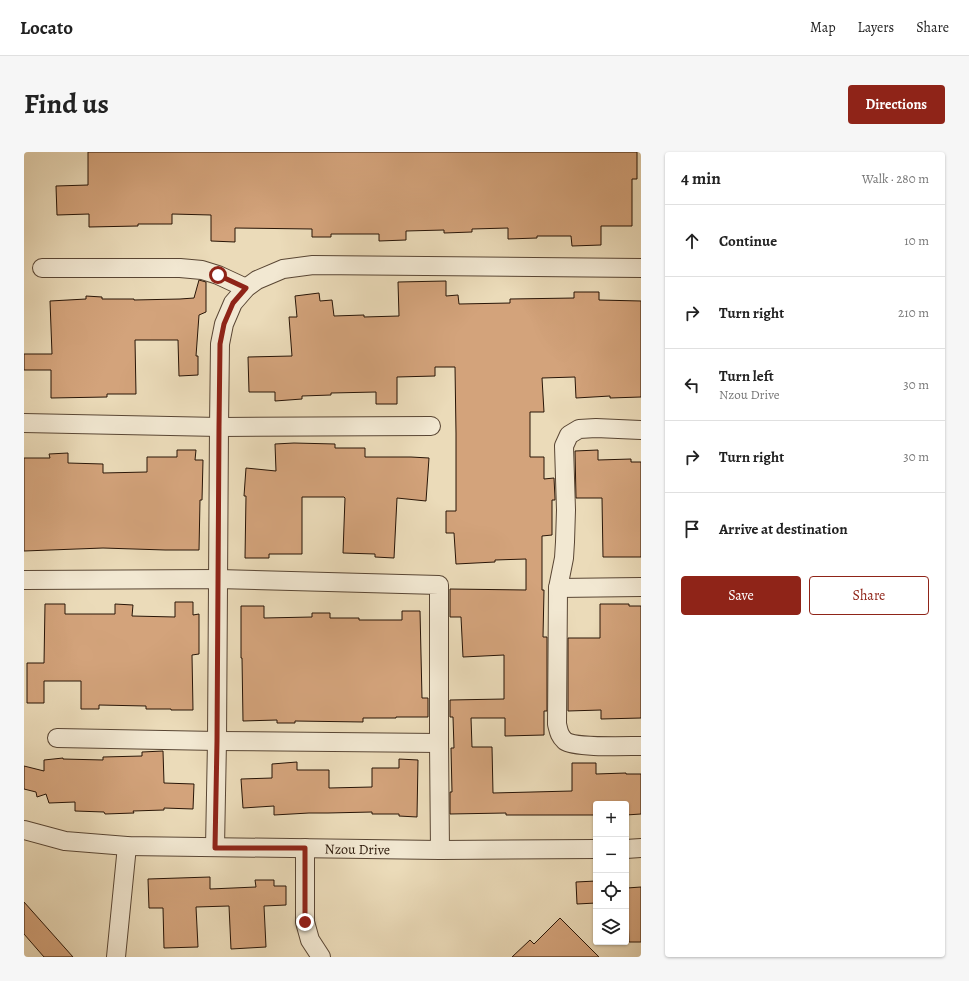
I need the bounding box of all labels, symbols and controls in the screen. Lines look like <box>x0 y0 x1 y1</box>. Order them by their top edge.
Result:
text: Locato <box>20 15 73 41</box>
text: Map <box>810 18 836 37</box>
text: Layers <box>858 18 894 37</box>
text: Share <box>916 18 949 37</box>
text: Find us <box>24 85 109 123</box>
button: Directions <box>848 85 945 124</box>
text: 4 min <box>681 167 721 190</box>
text: Walk · 280 m <box>862 170 929 187</box>
icon: ahead <box>681 230 703 252</box>
text: Continue <box>719 231 777 251</box>
text: 10 m <box>904 232 929 249</box>
route start <box>209 266 227 284</box>
icon: right <box>681 302 703 324</box>
text: Turn right <box>719 303 784 323</box>
text: 210 m <box>898 304 929 321</box>
text: Turn left <box>719 366 774 386</box>
icon: left <box>681 374 703 396</box>
text: 30 m <box>903 376 929 393</box>
text: Nzou Drive <box>719 386 780 403</box>
icon: right <box>681 446 703 468</box>
text: Turn right <box>719 447 784 467</box>
text: 30 m <box>903 448 929 465</box>
icon: arrive <box>681 518 703 540</box>
text: Arrive at destination <box>719 519 848 539</box>
button: Save <box>681 576 801 615</box>
button: Share <box>809 576 929 615</box>
map controls <box>593 801 629 945</box>
button: + <box>593 801 629 837</box>
button: − <box>593 837 629 873</box>
street label: Nzou Drive <box>325 839 390 859</box>
button: locate <box>593 873 629 909</box>
button: layers <box>593 909 629 945</box>
route end <box>296 913 314 931</box>

